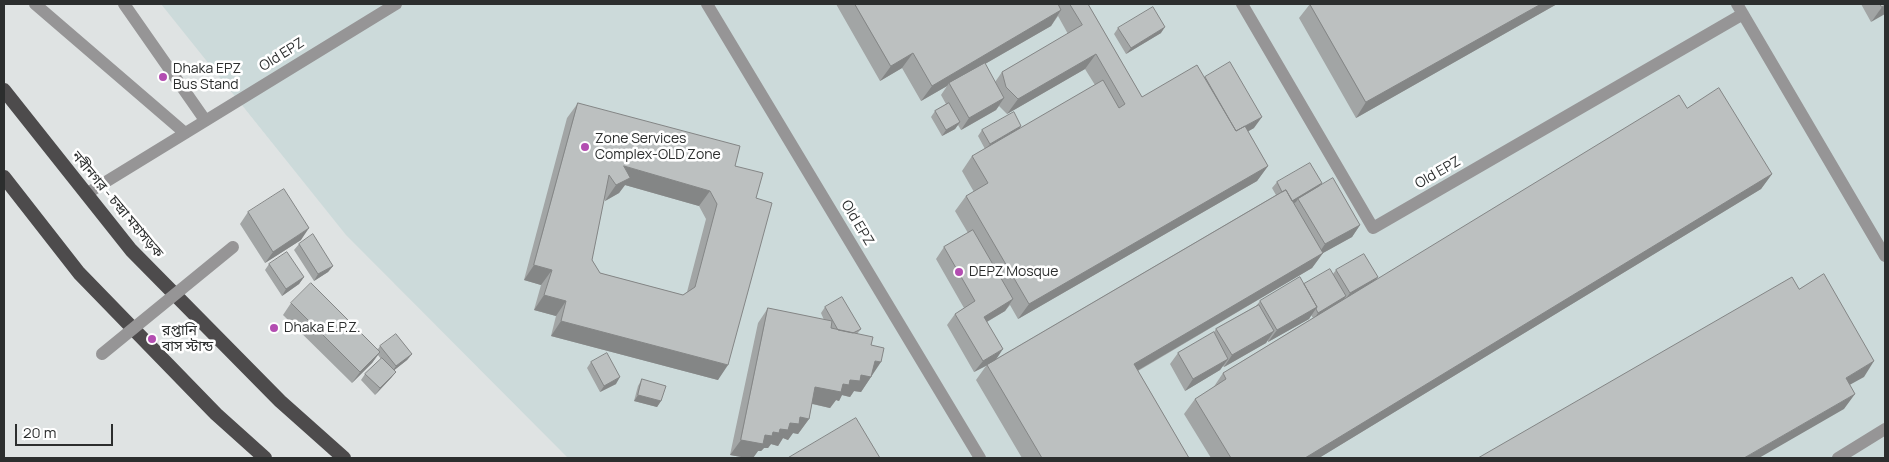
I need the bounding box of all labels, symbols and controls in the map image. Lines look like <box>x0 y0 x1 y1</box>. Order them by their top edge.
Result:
street label: Old EPZ <box>257 35 307 75</box>
place label: Dhaka EPZ Bus Stand <box>173 61 241 94</box>
marker: Dhaka EPZ Bus Stand <box>157 71 169 83</box>
place label: Zone Services Complex-OLD Zone <box>595 131 721 164</box>
marker: Zone Services Complex-OLD Zone <box>579 141 591 153</box>
street label: নবীনগর - চন্দ্রা মহাসড়ক <box>68 148 166 262</box>
street label: Old EPZ <box>1412 153 1464 193</box>
street label: Old EPZ <box>837 197 877 249</box>
place label: DEPZ Mosque <box>969 264 1058 280</box>
marker: DEPZ Mosque <box>953 266 965 278</box>
place label: Dhaka E.P.Z. <box>284 320 360 336</box>
marker: Dhaka E.P.Z. <box>268 322 280 334</box>
place label: রপ্তানি বাস স্টান্ড <box>162 323 213 356</box>
marker: রপ্তানি বাস স্টান্ড <box>146 333 158 345</box>
scale bar <box>18 414 115 446</box>
text: 20 m <box>23 422 56 443</box>

